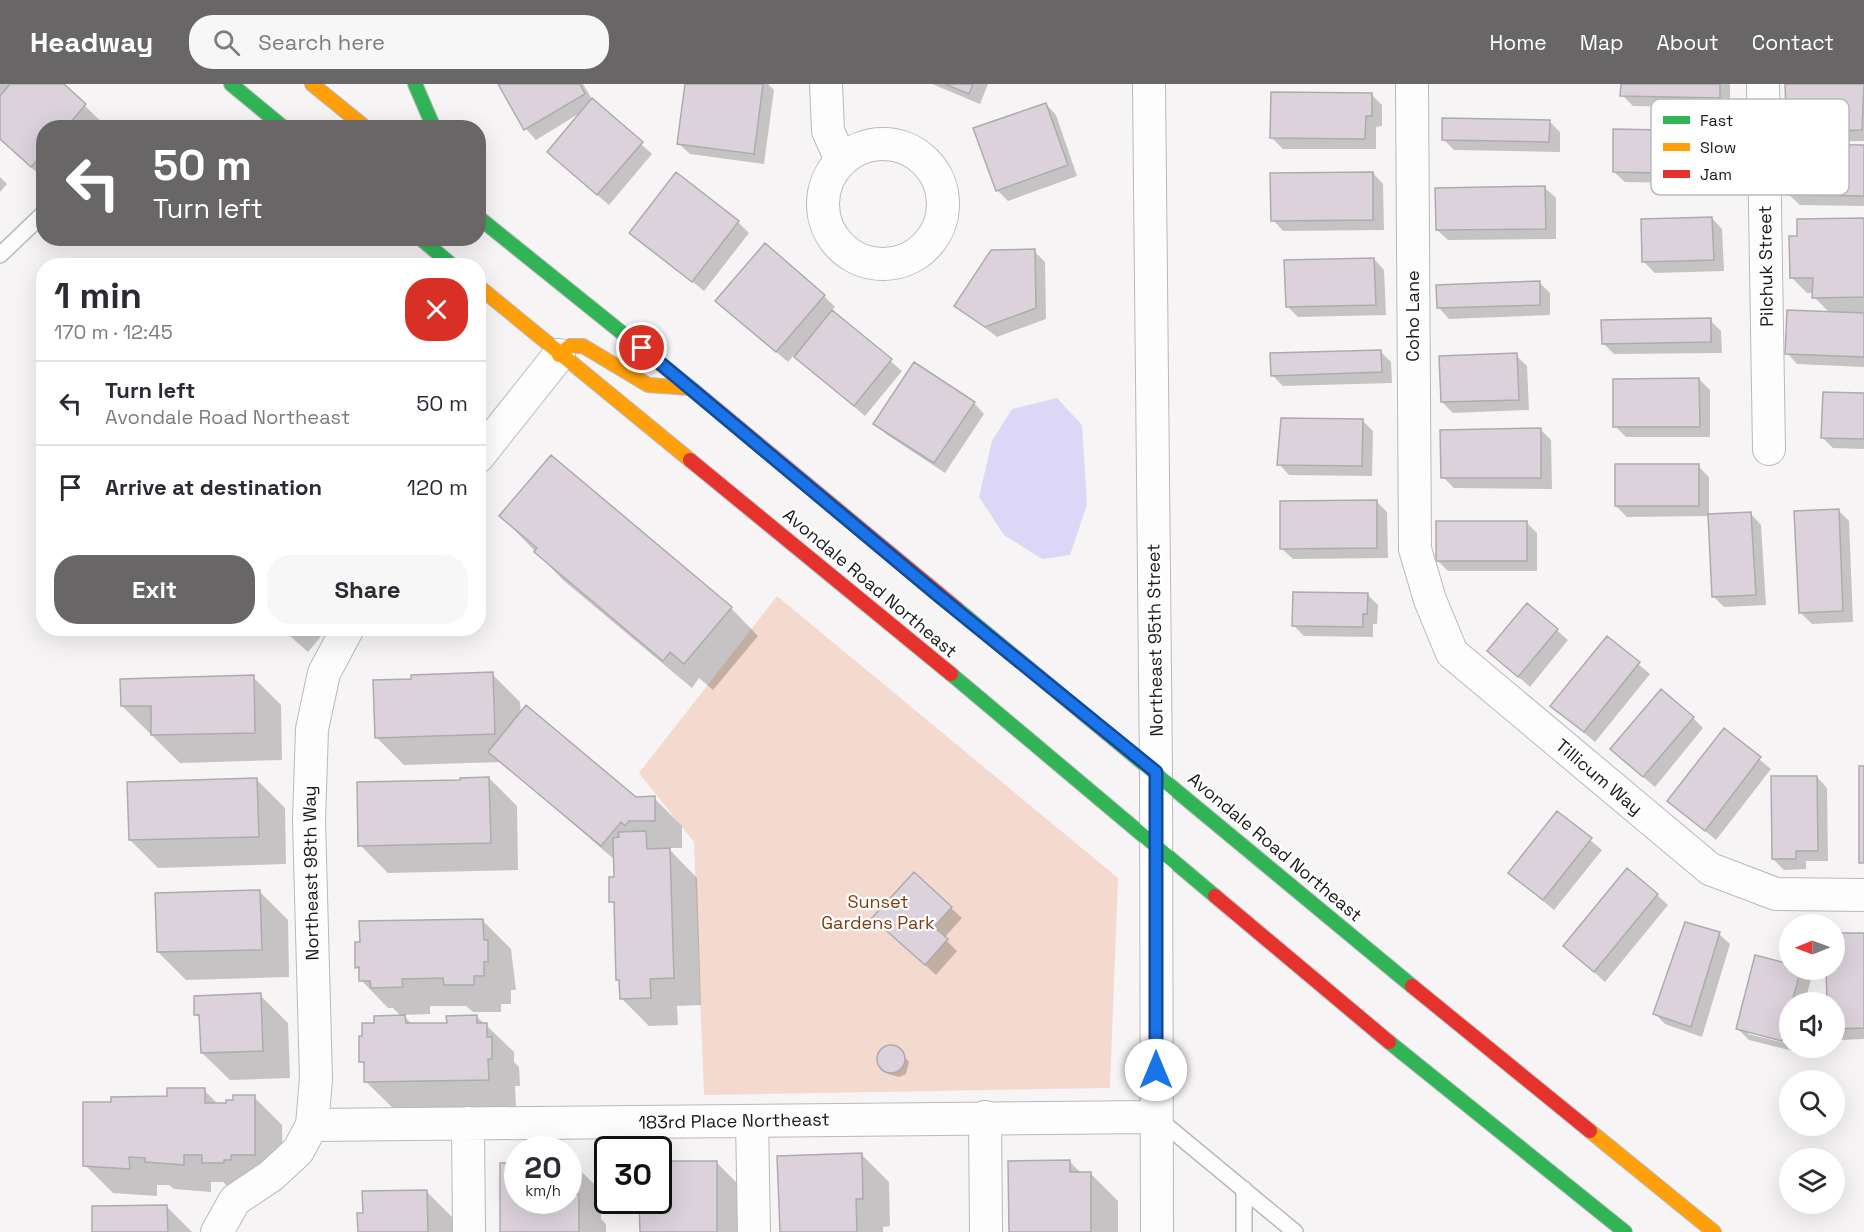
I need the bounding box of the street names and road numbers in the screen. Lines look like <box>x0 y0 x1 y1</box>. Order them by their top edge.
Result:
street label: Pilchuk Street <box>1753 205 1778 327</box>
street label: Coho Lane <box>1401 270 1424 362</box>
street label: Avondale Road Northeast <box>778 503 962 662</box>
street label: Northeast 95th Street <box>1141 543 1168 737</box>
street label: Tillicum Way <box>1551 734 1648 820</box>
street label: Avondale Road Northeast <box>1183 767 1367 926</box>
street label: Northeast 98th Way <box>297 785 324 961</box>
street label: 183rd Place Northeast <box>638 1107 830 1134</box>

